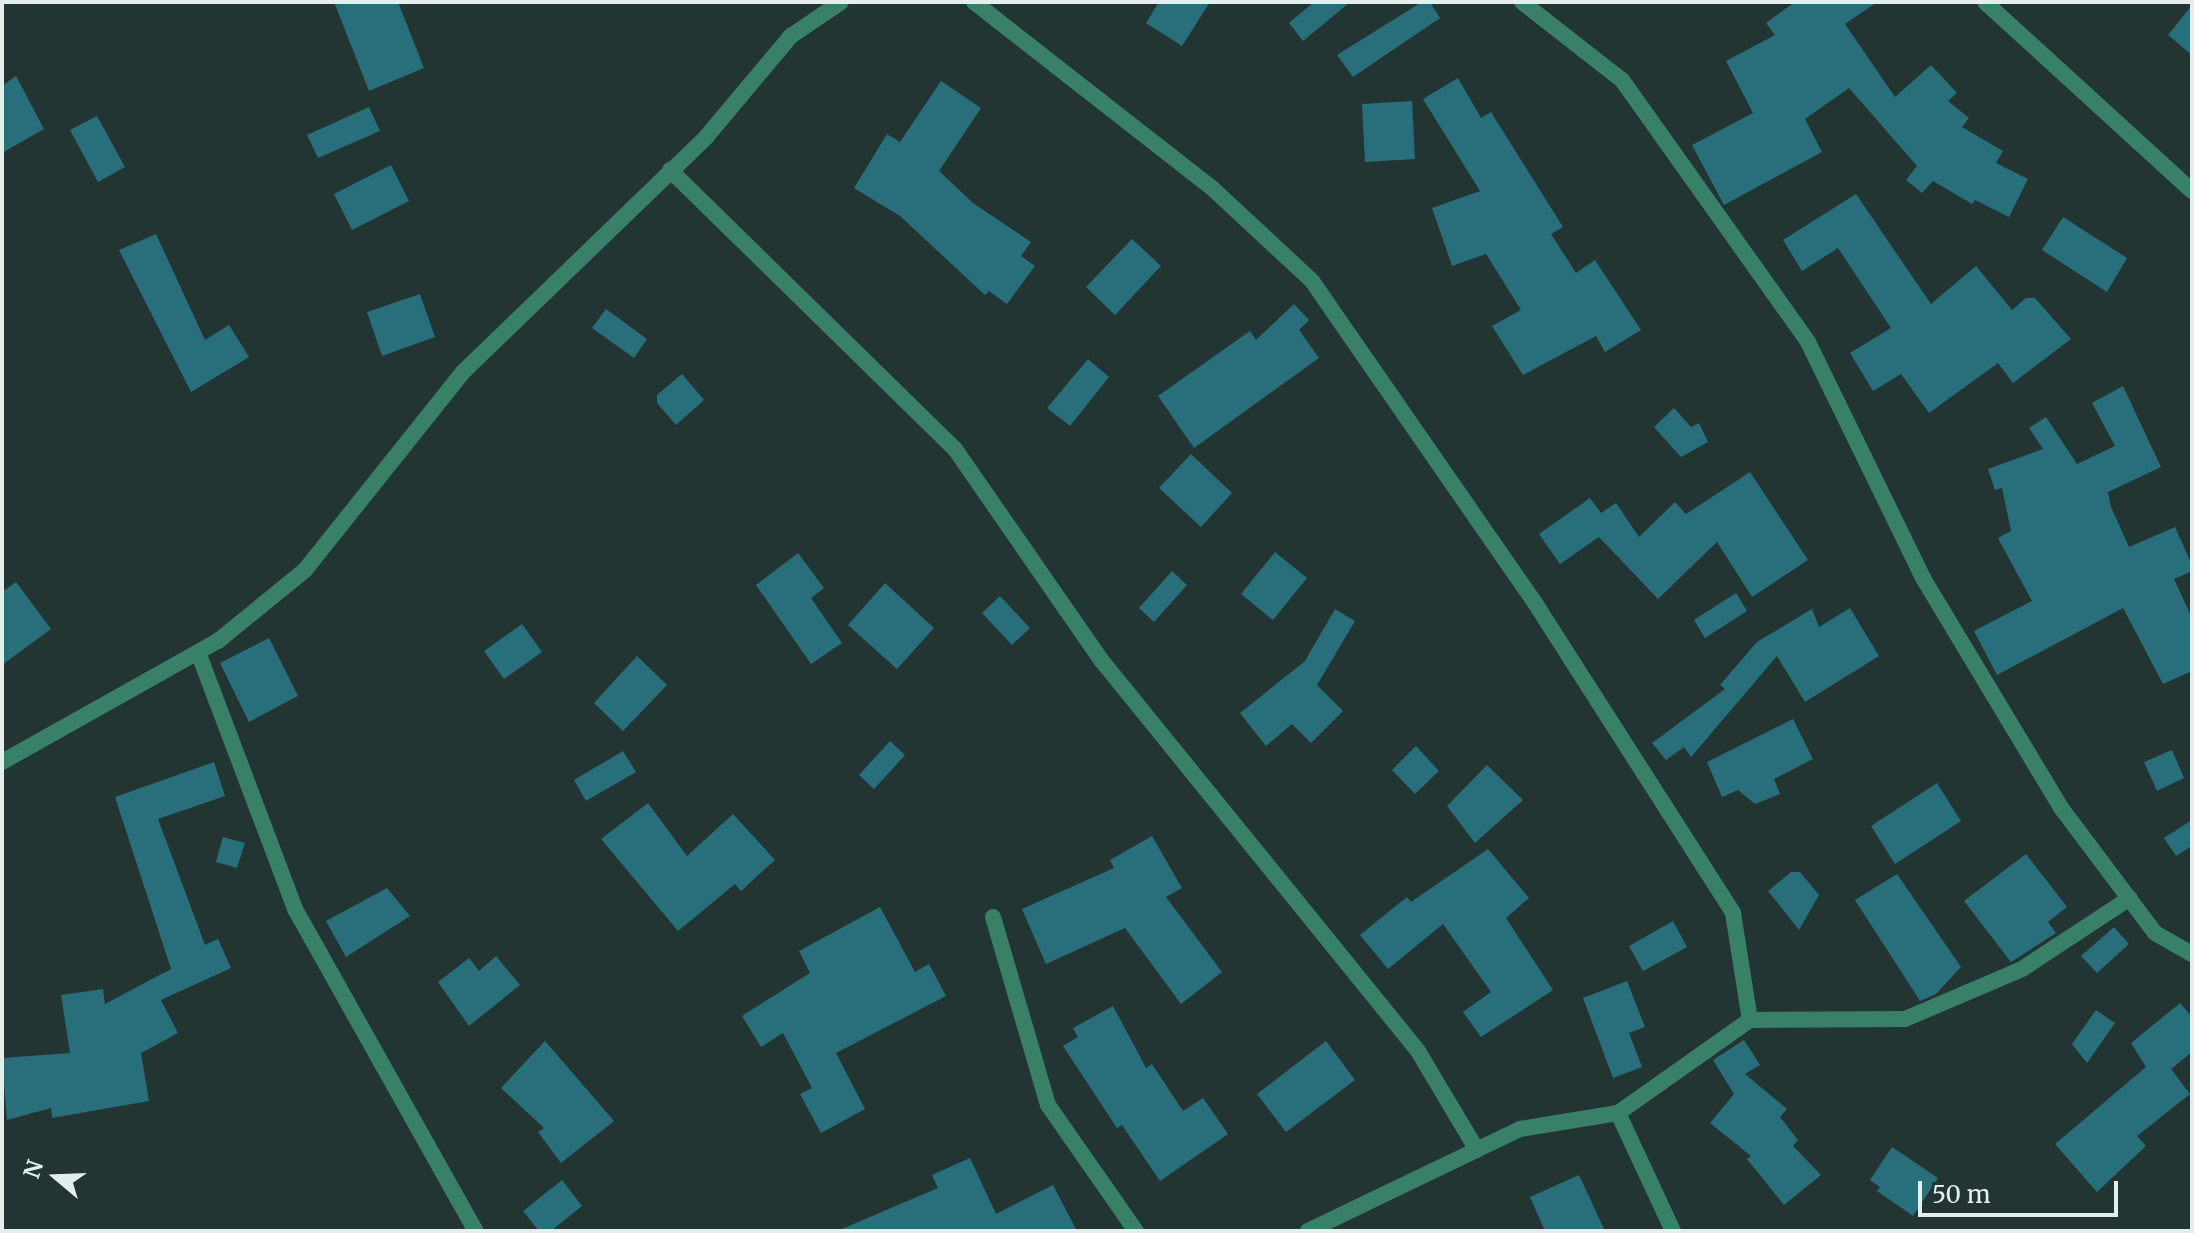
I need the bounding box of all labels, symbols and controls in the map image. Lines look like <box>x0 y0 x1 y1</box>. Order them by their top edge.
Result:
north arrow <box>16 1137 96 1217</box>
text: N <box>17 1156 49 1182</box>
scale bar <box>1922 1165 2122 1215</box>
text: 50 m <box>1932 1179 1991 1210</box>

